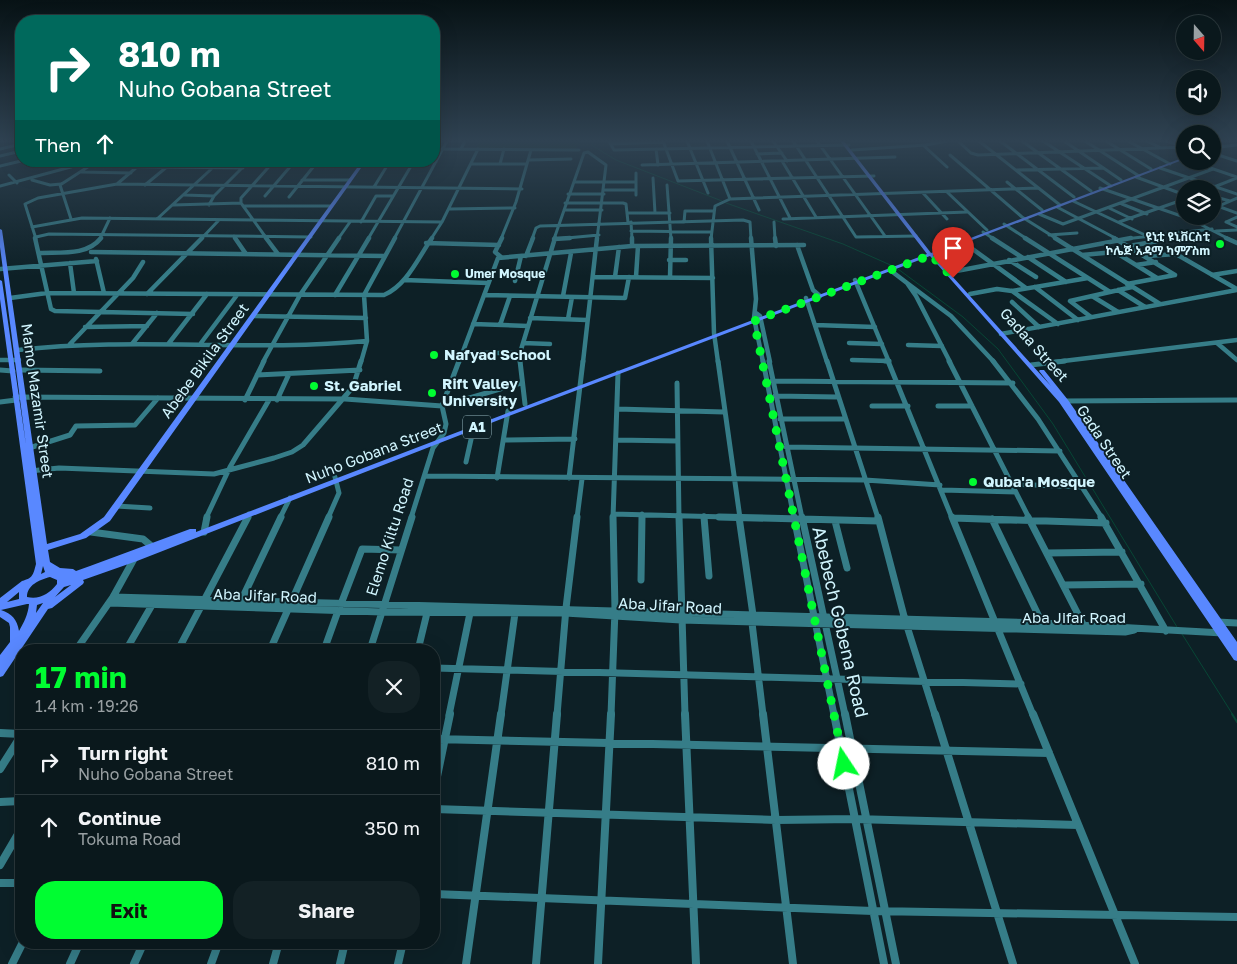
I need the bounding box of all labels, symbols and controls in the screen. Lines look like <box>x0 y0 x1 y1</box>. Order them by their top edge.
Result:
north arrow <box>1176 15 1221 60</box>
map controls <box>1176 15 1221 225</box>
text: 810 m <box>118 33 221 75</box>
icon: right <box>35 35 100 100</box>
button: sound <box>1176 70 1221 115</box>
text: Nuho Gobana Street <box>118 75 332 102</box>
button: search <box>1176 125 1221 170</box>
icon: ahead <box>91 130 119 158</box>
text: Then <box>35 133 81 156</box>
button: layers <box>1176 180 1221 225</box>
pin <box>932 227 974 278</box>
place label: ዩኒቲ ዩኒቨርስቲ ኮሌጅ አዳማ ካምፖስm <box>1106 229 1211 258</box>
icon: arrive <box>939 234 967 262</box>
marker: ዩኒቲ ዩኒቨርስቲ ኮሌጅ አዳማ ካምፖስm <box>1214 238 1226 250</box>
place label: Umer Mosque <box>465 266 545 281</box>
marker: Umer Mosque <box>449 268 461 280</box>
street label: Abebe Bikila Street <box>156 299 252 421</box>
street label: Gadaa Street <box>997 304 1073 385</box>
street label: Mamo Mazamir Street <box>18 322 58 479</box>
place label: Nafyad School <box>444 345 551 363</box>
marker: Nafyad School <box>428 349 440 361</box>
place label: Rift Valley University <box>442 374 518 409</box>
place label: St. Gabriel <box>324 376 402 394</box>
marker: St. Gabriel <box>308 380 320 392</box>
marker: Rift Valley University <box>426 387 438 399</box>
street label: Gada Street <box>1074 401 1136 482</box>
road number: A1 <box>463 416 491 438</box>
street label: Nuho Gobana Street <box>302 418 445 487</box>
place label: Quba'a Mosque <box>983 472 1095 490</box>
street label: Elemo Kiltu Road <box>361 475 417 598</box>
marker: Quba'a Mosque <box>967 476 979 488</box>
street label: Abebech Gobena Road <box>808 524 874 719</box>
street label: Aba Jifar Road <box>213 584 317 606</box>
street label: Aba Jifar Road <box>618 593 722 617</box>
street label: Aba Jifar Road <box>1022 608 1126 626</box>
text: 17 min <box>35 659 127 695</box>
button: close <box>368 661 420 713</box>
text: 1.4 km · 19:26 <box>35 696 139 716</box>
position arrow <box>817 737 869 789</box>
text: Turn right <box>78 741 168 764</box>
icon: right <box>35 748 63 776</box>
text: 810 m <box>366 751 420 774</box>
text: Nuho Gobana Street <box>78 764 233 784</box>
text: Continue <box>78 806 161 829</box>
icon: ahead <box>35 813 63 841</box>
text: 350 m <box>365 816 420 839</box>
text: Tokuma Road <box>78 829 181 849</box>
button: Exit <box>35 881 223 939</box>
button: Share <box>233 881 420 939</box>

